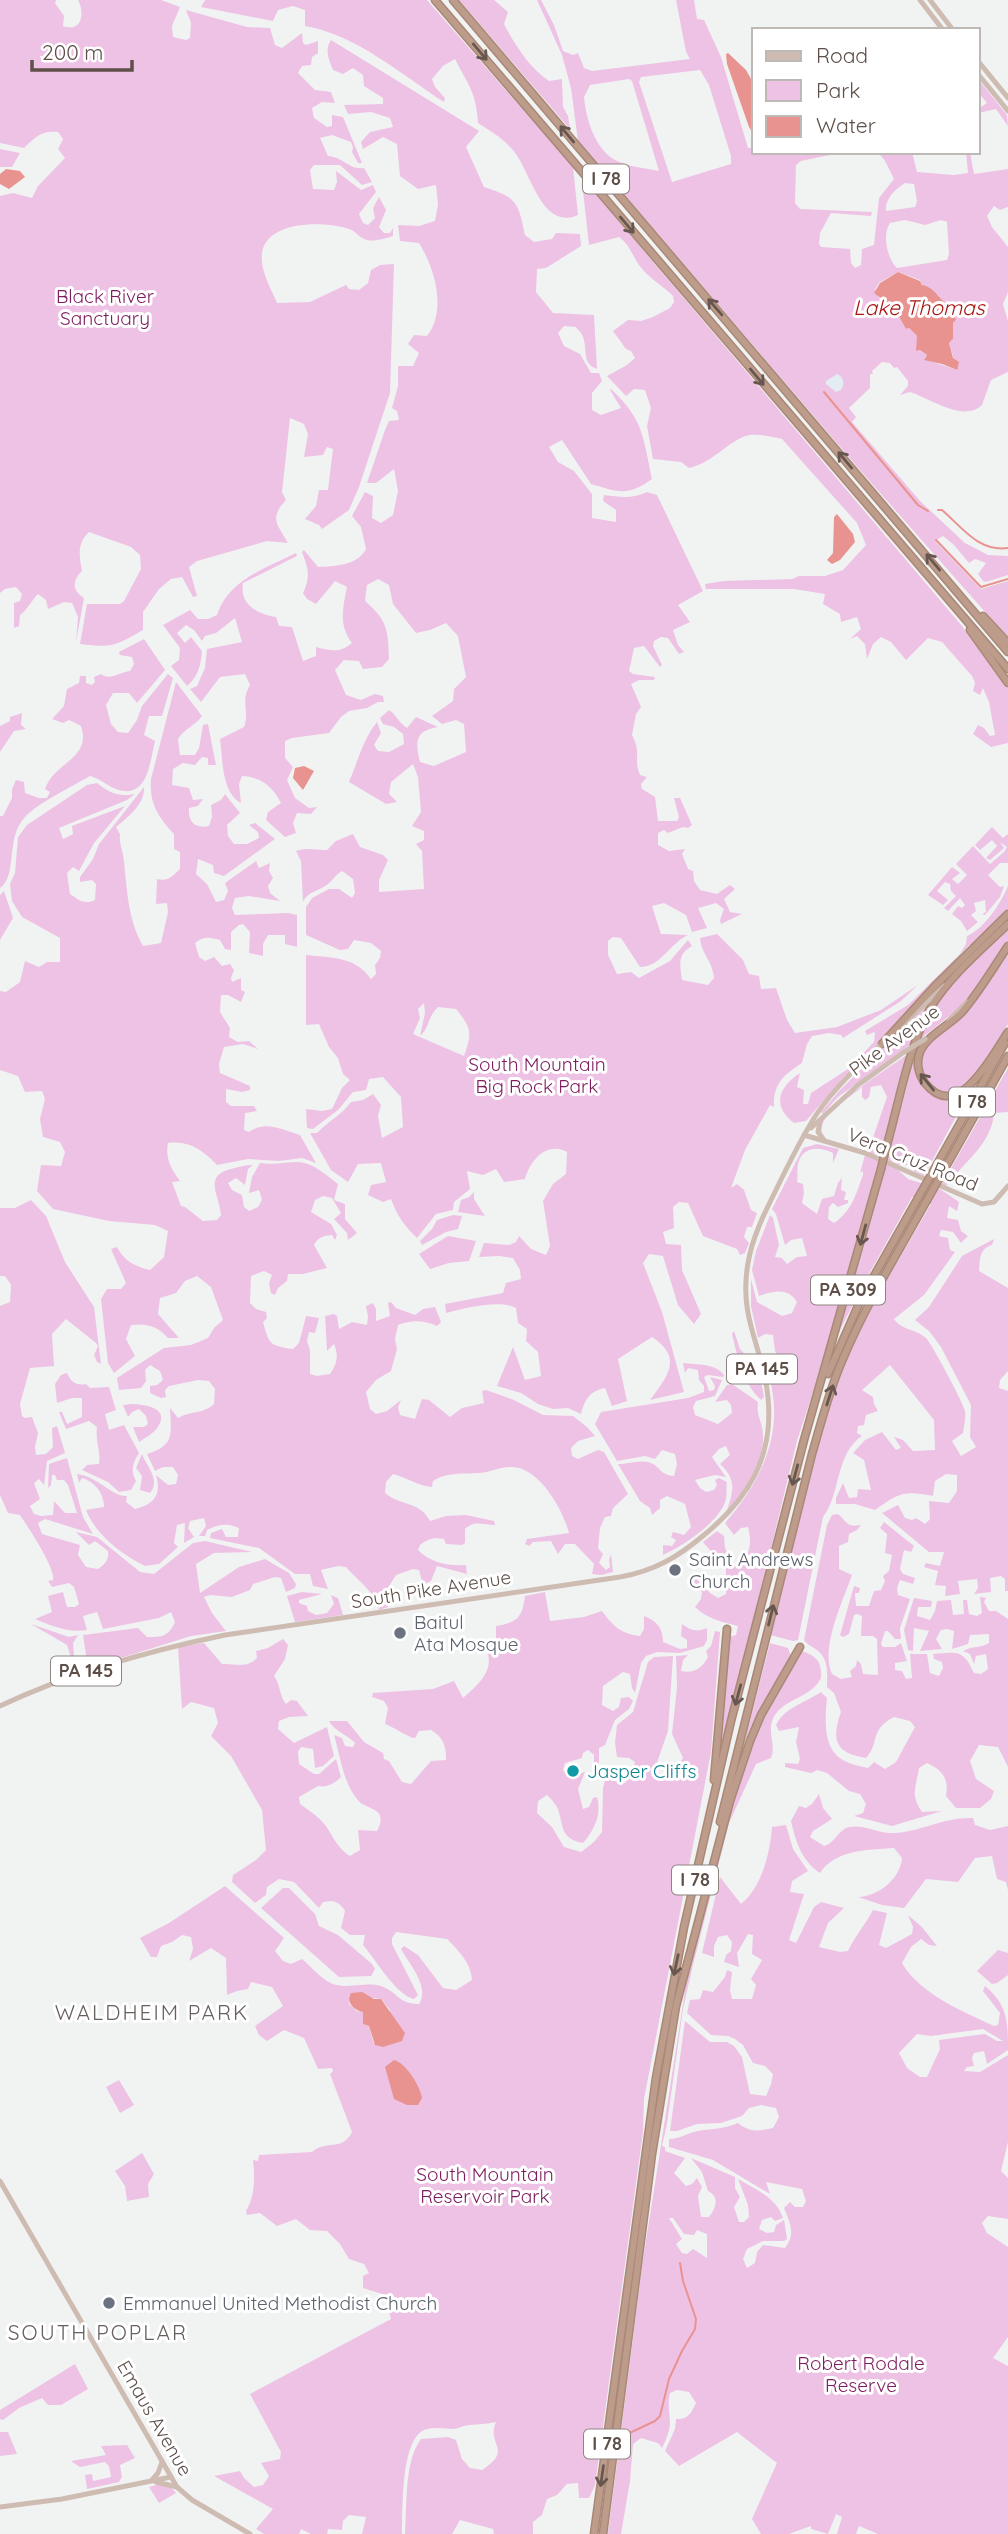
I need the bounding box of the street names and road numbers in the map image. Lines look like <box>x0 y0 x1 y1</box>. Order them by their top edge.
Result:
road number: I 78 <box>583 164 629 194</box>
street label: Pike Avenue <box>844 999 944 1081</box>
road number: I 78 <box>949 1087 995 1116</box>
street label: Vera Cruz Road <box>844 1122 982 1196</box>
road number: PA 309 <box>811 1275 885 1304</box>
road number: PA 145 <box>727 1354 797 1384</box>
street label: South Pike Avenue <box>349 1565 513 1613</box>
road number: PA 145 <box>51 1656 121 1686</box>
road number: I 78 <box>672 1866 718 1894</box>
street label: Emaus Avenue <box>112 2356 198 2480</box>
road number: I 78 <box>584 2430 630 2458</box>

